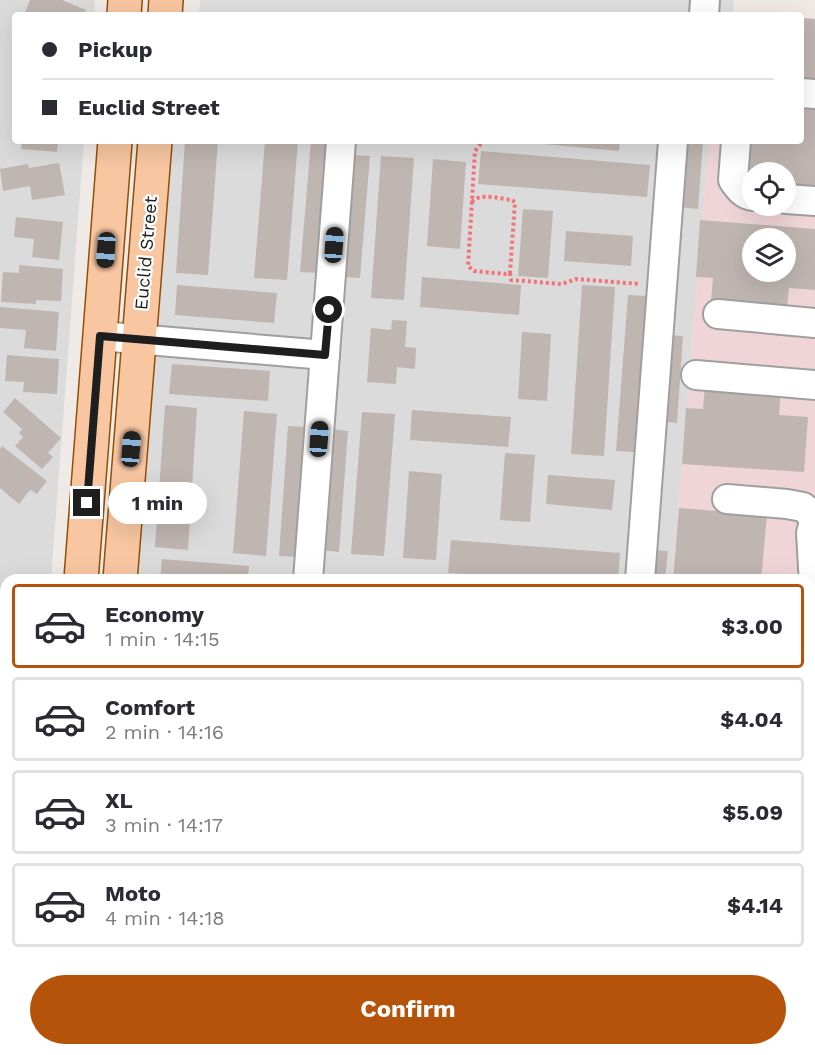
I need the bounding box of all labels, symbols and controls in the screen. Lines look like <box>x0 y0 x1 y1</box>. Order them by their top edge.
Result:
text: Pickup <box>78 37 153 62</box>
text: Euclid Street <box>78 95 220 120</box>
map controls <box>742 162 796 282</box>
button: locate <box>742 162 796 216</box>
street label: Euclid Street <box>130 195 161 311</box>
car <box>324 226 344 264</box>
button: layers <box>742 228 796 282</box>
car <box>96 231 116 269</box>
route start <box>315 296 342 323</box>
car <box>309 420 329 458</box>
car <box>120 430 142 468</box>
callout: 1 min <box>108 482 207 524</box>
route end <box>73 489 100 516</box>
text: 1 min <box>132 491 183 515</box>
icon: car <box>33 599 87 653</box>
text: Economy <box>105 602 204 627</box>
text: $3.00 <box>721 614 783 639</box>
text: 1 min · 14:15 <box>105 627 220 651</box>
icon: car <box>33 692 87 746</box>
text: Comfort <box>105 695 195 720</box>
text: $4.04 <box>720 707 783 732</box>
text: 2 min · 14:16 <box>105 720 224 744</box>
icon: car <box>33 785 87 839</box>
text: XL <box>105 788 133 813</box>
text: $5.09 <box>722 800 783 825</box>
text: 3 min · 14:17 <box>105 813 223 837</box>
icon: car <box>33 878 87 932</box>
text: Moto <box>105 881 161 906</box>
text: $4.14 <box>727 893 783 918</box>
text: 4 min · 14:18 <box>105 906 225 930</box>
button: Confirm <box>30 975 786 1044</box>

